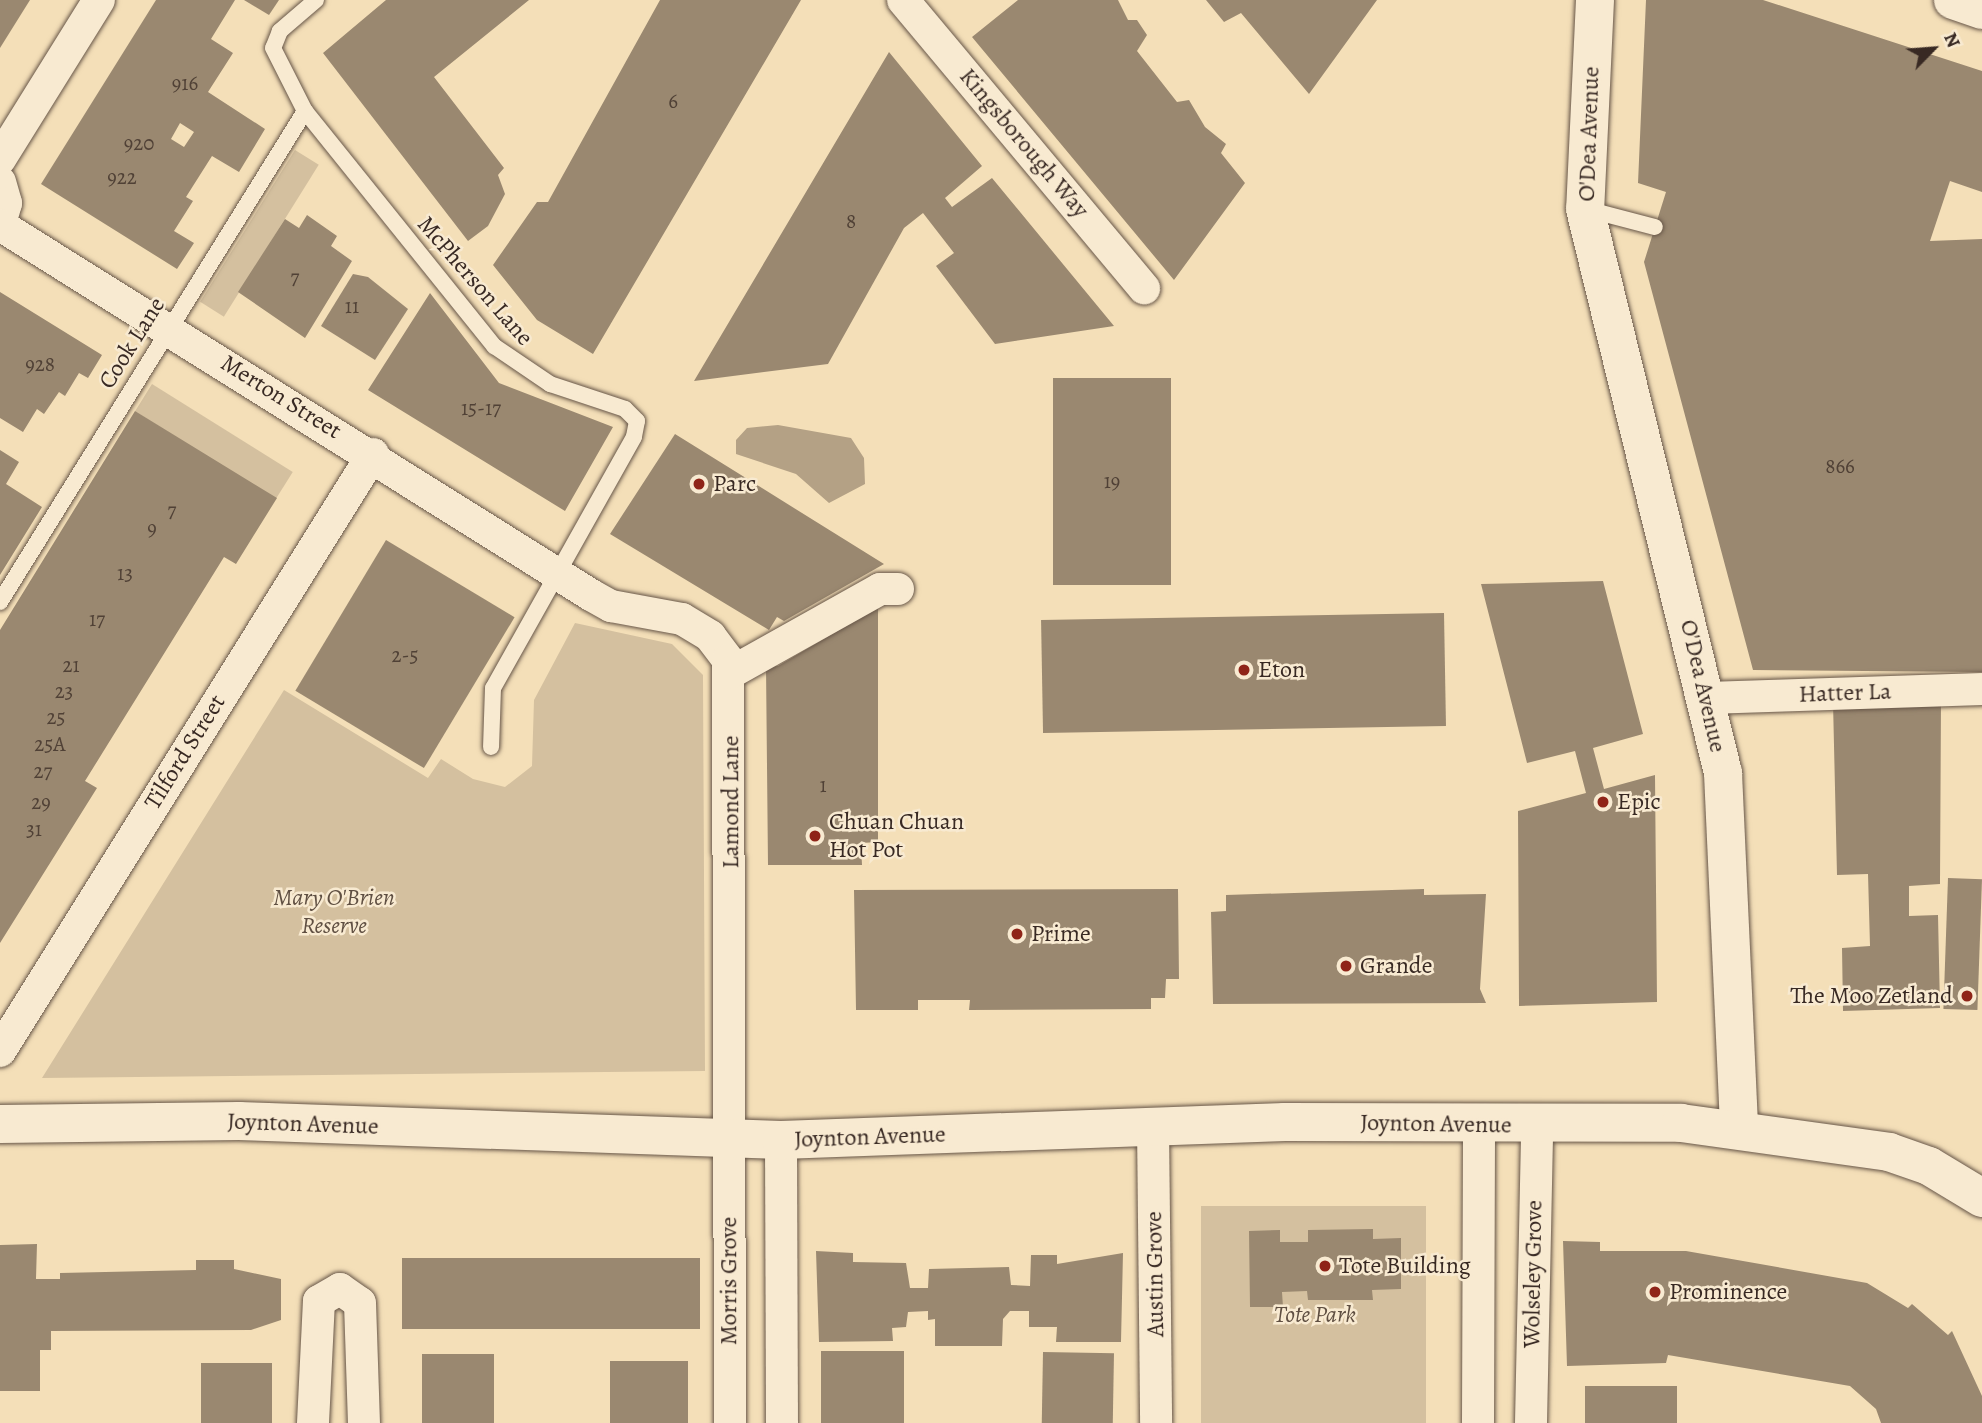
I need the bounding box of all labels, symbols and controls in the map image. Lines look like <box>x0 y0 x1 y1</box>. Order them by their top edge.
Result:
north arrow <box>1898 14 1968 84</box>
text: N <box>1937 28 1967 52</box>
street label: Kingsborough Way <box>953 62 1095 224</box>
street label: O'Dea Avenue <box>1572 66 1606 202</box>
house number: 916 <box>172 70 198 96</box>
house number: 6 <box>668 88 678 114</box>
house number: 920 <box>124 130 154 156</box>
house number: 922 <box>107 164 137 190</box>
house number: 8 <box>846 208 856 234</box>
street label: McPherson Lane <box>411 210 539 352</box>
house number: 7 <box>291 264 299 290</box>
street label: Cook Lane <box>93 292 171 394</box>
house number: 11 <box>345 293 359 319</box>
street label: Merton Street <box>215 349 347 445</box>
house number: 928 <box>25 351 55 377</box>
house number: 15-17 <box>461 395 501 421</box>
house number: 866 <box>1825 453 1855 479</box>
house number: 19 <box>1104 468 1120 494</box>
place label: Parc <box>713 470 756 498</box>
marker: Parc <box>691 476 707 492</box>
house number: 7 <box>168 497 176 523</box>
house number: 9 <box>147 515 157 541</box>
house number: 13 <box>117 560 133 586</box>
house number: 17 <box>89 606 105 632</box>
street label: O'Dea Avenue <box>1674 617 1732 755</box>
house number: 2-5 <box>392 642 418 668</box>
house number: 21 <box>62 652 80 678</box>
place label: Eton <box>1258 656 1305 684</box>
marker: Eton <box>1236 662 1252 678</box>
street label: Hatter La <box>1798 677 1892 709</box>
house number: 23 <box>55 678 73 704</box>
street label: Tilford Street <box>138 689 232 815</box>
house number: 25 <box>46 704 66 730</box>
house number: 25A <box>34 731 66 757</box>
street label: Lamond Lane <box>717 735 745 869</box>
house number: 27 <box>34 758 52 784</box>
house number: 1 <box>819 772 827 798</box>
place label: Epic <box>1617 788 1661 816</box>
house number: 29 <box>31 789 51 815</box>
marker: Epic <box>1595 794 1611 810</box>
place label: Chuan Chuan Hot Pot <box>829 808 964 864</box>
house number: 31 <box>26 816 42 842</box>
marker: Chuan Chuan Hot Pot <box>807 828 823 844</box>
park label: Mary O'Brien Reserve <box>273 884 395 940</box>
place label: Prime <box>1031 920 1091 948</box>
marker: Prime <box>1009 926 1025 942</box>
place label: Grande <box>1360 952 1432 980</box>
marker: Grande <box>1338 958 1354 974</box>
place label: The Moo Zetland <box>1790 982 1953 1010</box>
marker: The Moo Zetland <box>1959 988 1975 1004</box>
street label: Joynton Avenue <box>227 1107 379 1141</box>
street label: Joynton Avenue <box>1360 1108 1512 1140</box>
street label: Joynton Avenue <box>794 1120 946 1154</box>
street label: Wolseley Grove <box>1517 1200 1549 1348</box>
street label: Austin Grove <box>1140 1211 1170 1337</box>
street label: Morris Grove <box>715 1217 743 1345</box>
place label: Tote Building <box>1339 1252 1471 1280</box>
marker: Tote Building <box>1317 1258 1333 1274</box>
place label: Prominence <box>1669 1278 1787 1306</box>
marker: Prominence <box>1647 1284 1663 1300</box>
park label: Tote Park <box>1274 1301 1356 1329</box>

